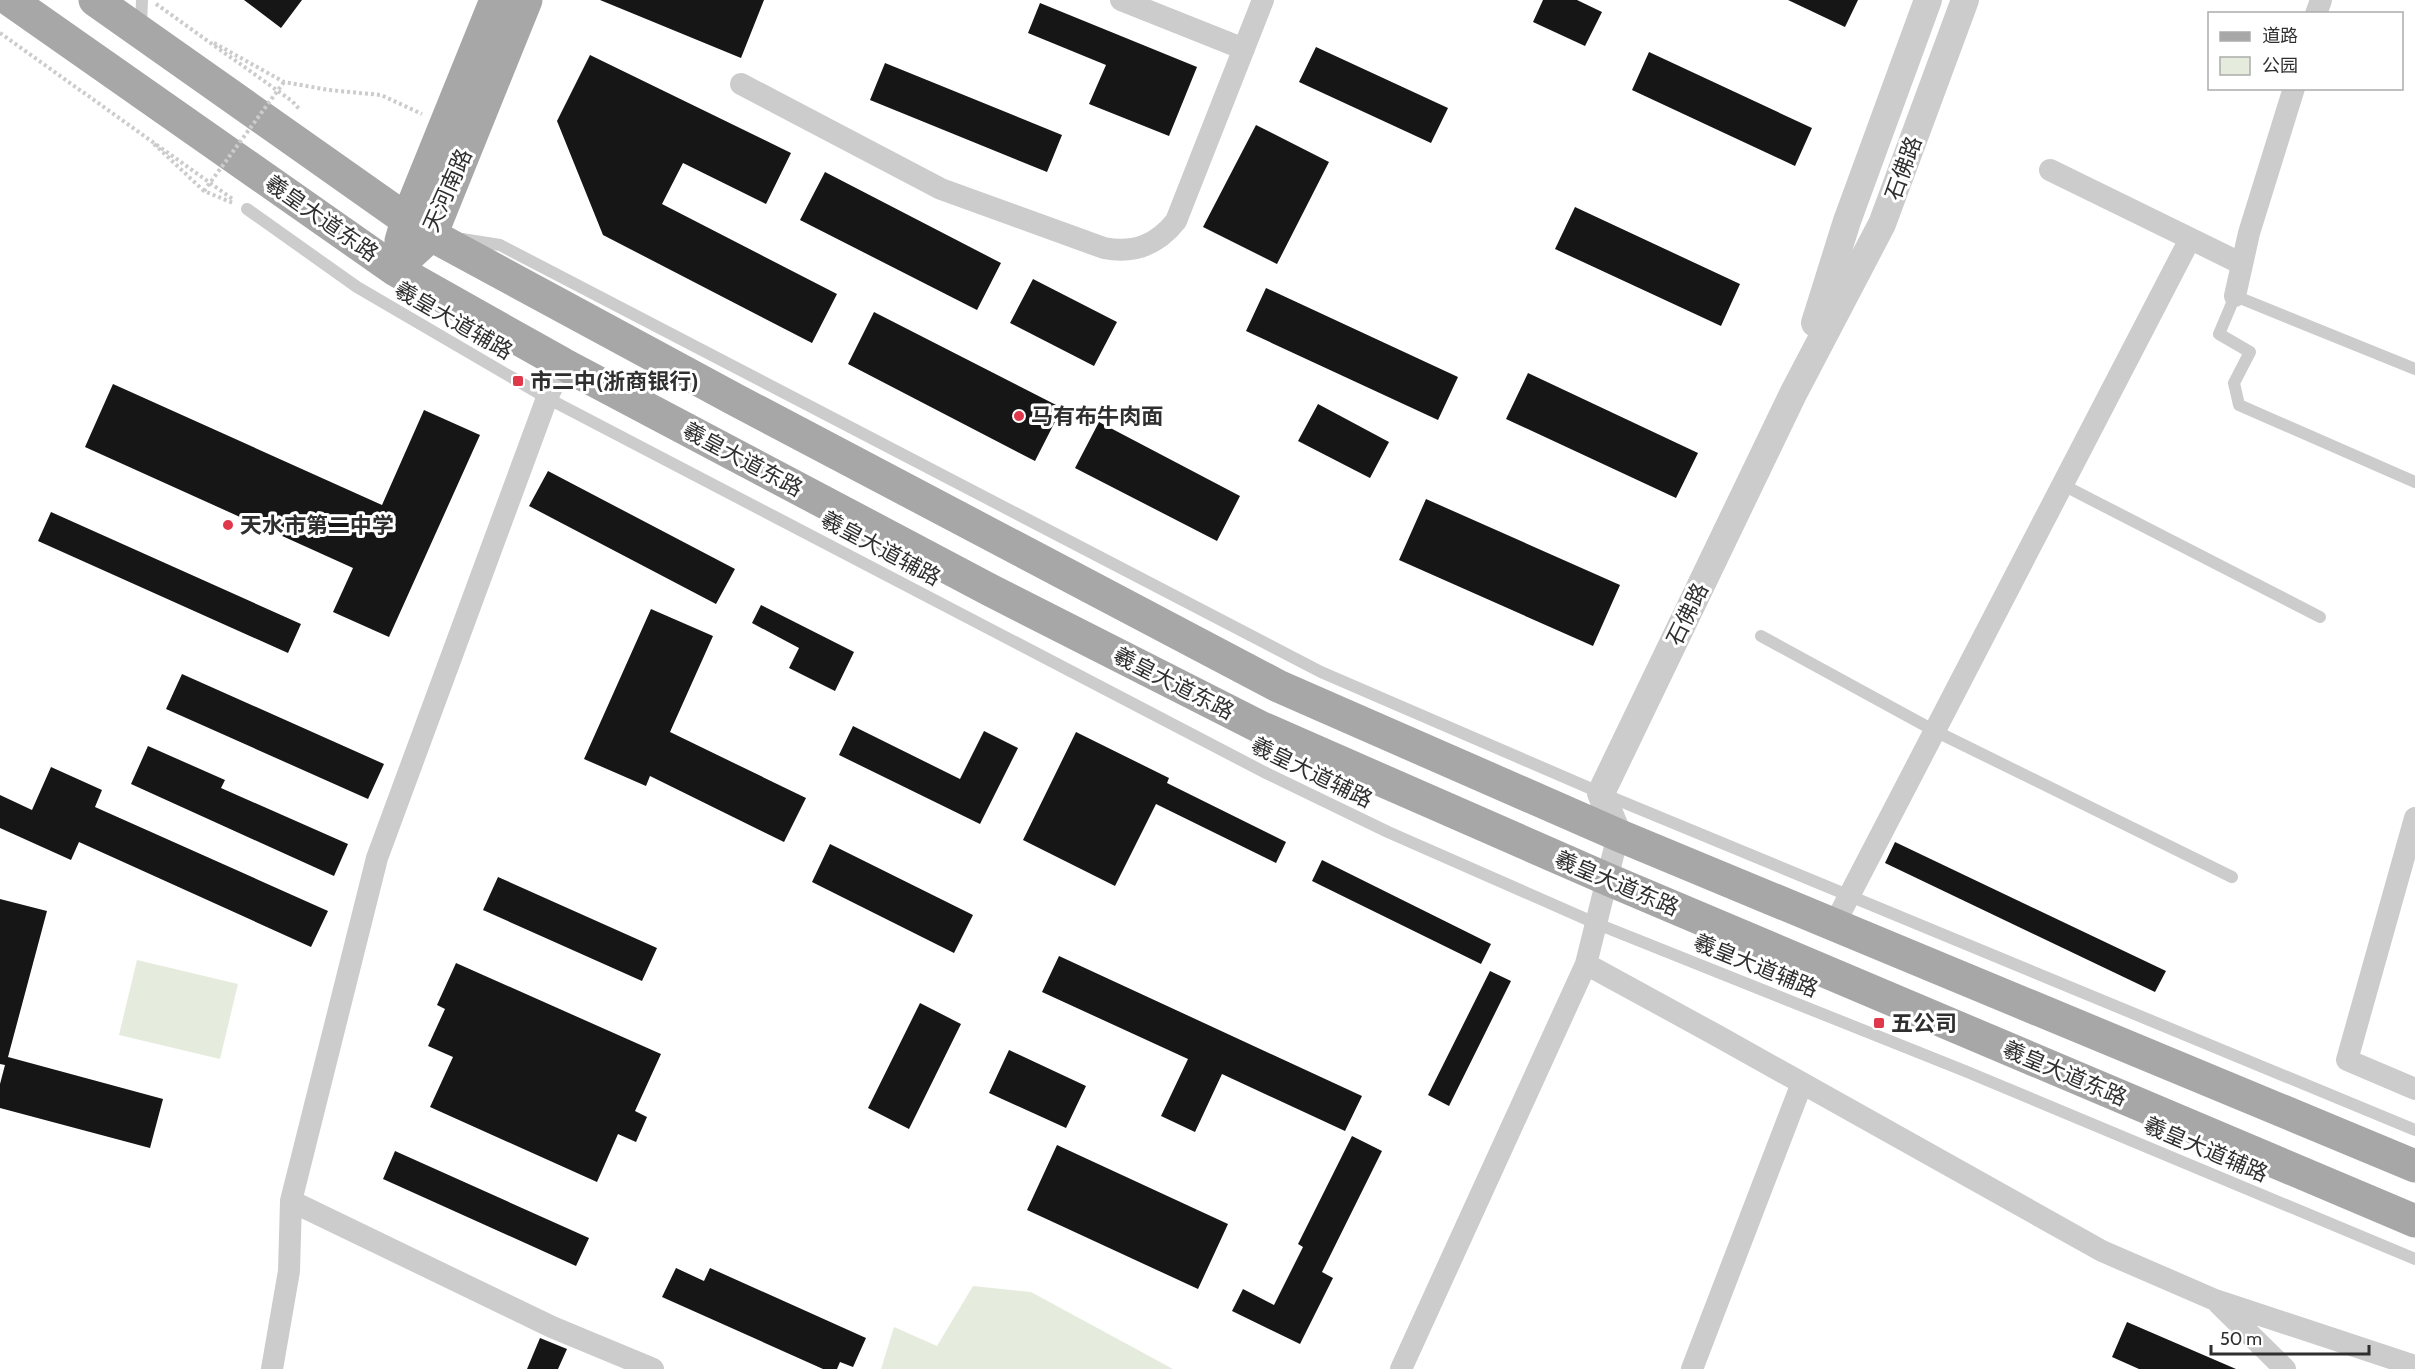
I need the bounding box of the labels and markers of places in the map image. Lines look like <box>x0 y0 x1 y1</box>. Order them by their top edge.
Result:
place label: 市二中(浙商银行) <box>530 368 698 395</box>
marker: 市二中(浙商银行) <box>511 374 525 388</box>
place label: 马有布牛肉面 <box>1031 403 1163 430</box>
marker: 马有布牛肉面 <box>1012 409 1026 423</box>
place label: 天水市第二中学 <box>240 512 394 539</box>
marker: 天水市第二中学 <box>221 518 235 532</box>
place label: 五公司 <box>1891 1010 1957 1037</box>
marker: 五公司 <box>1872 1016 1886 1030</box>

